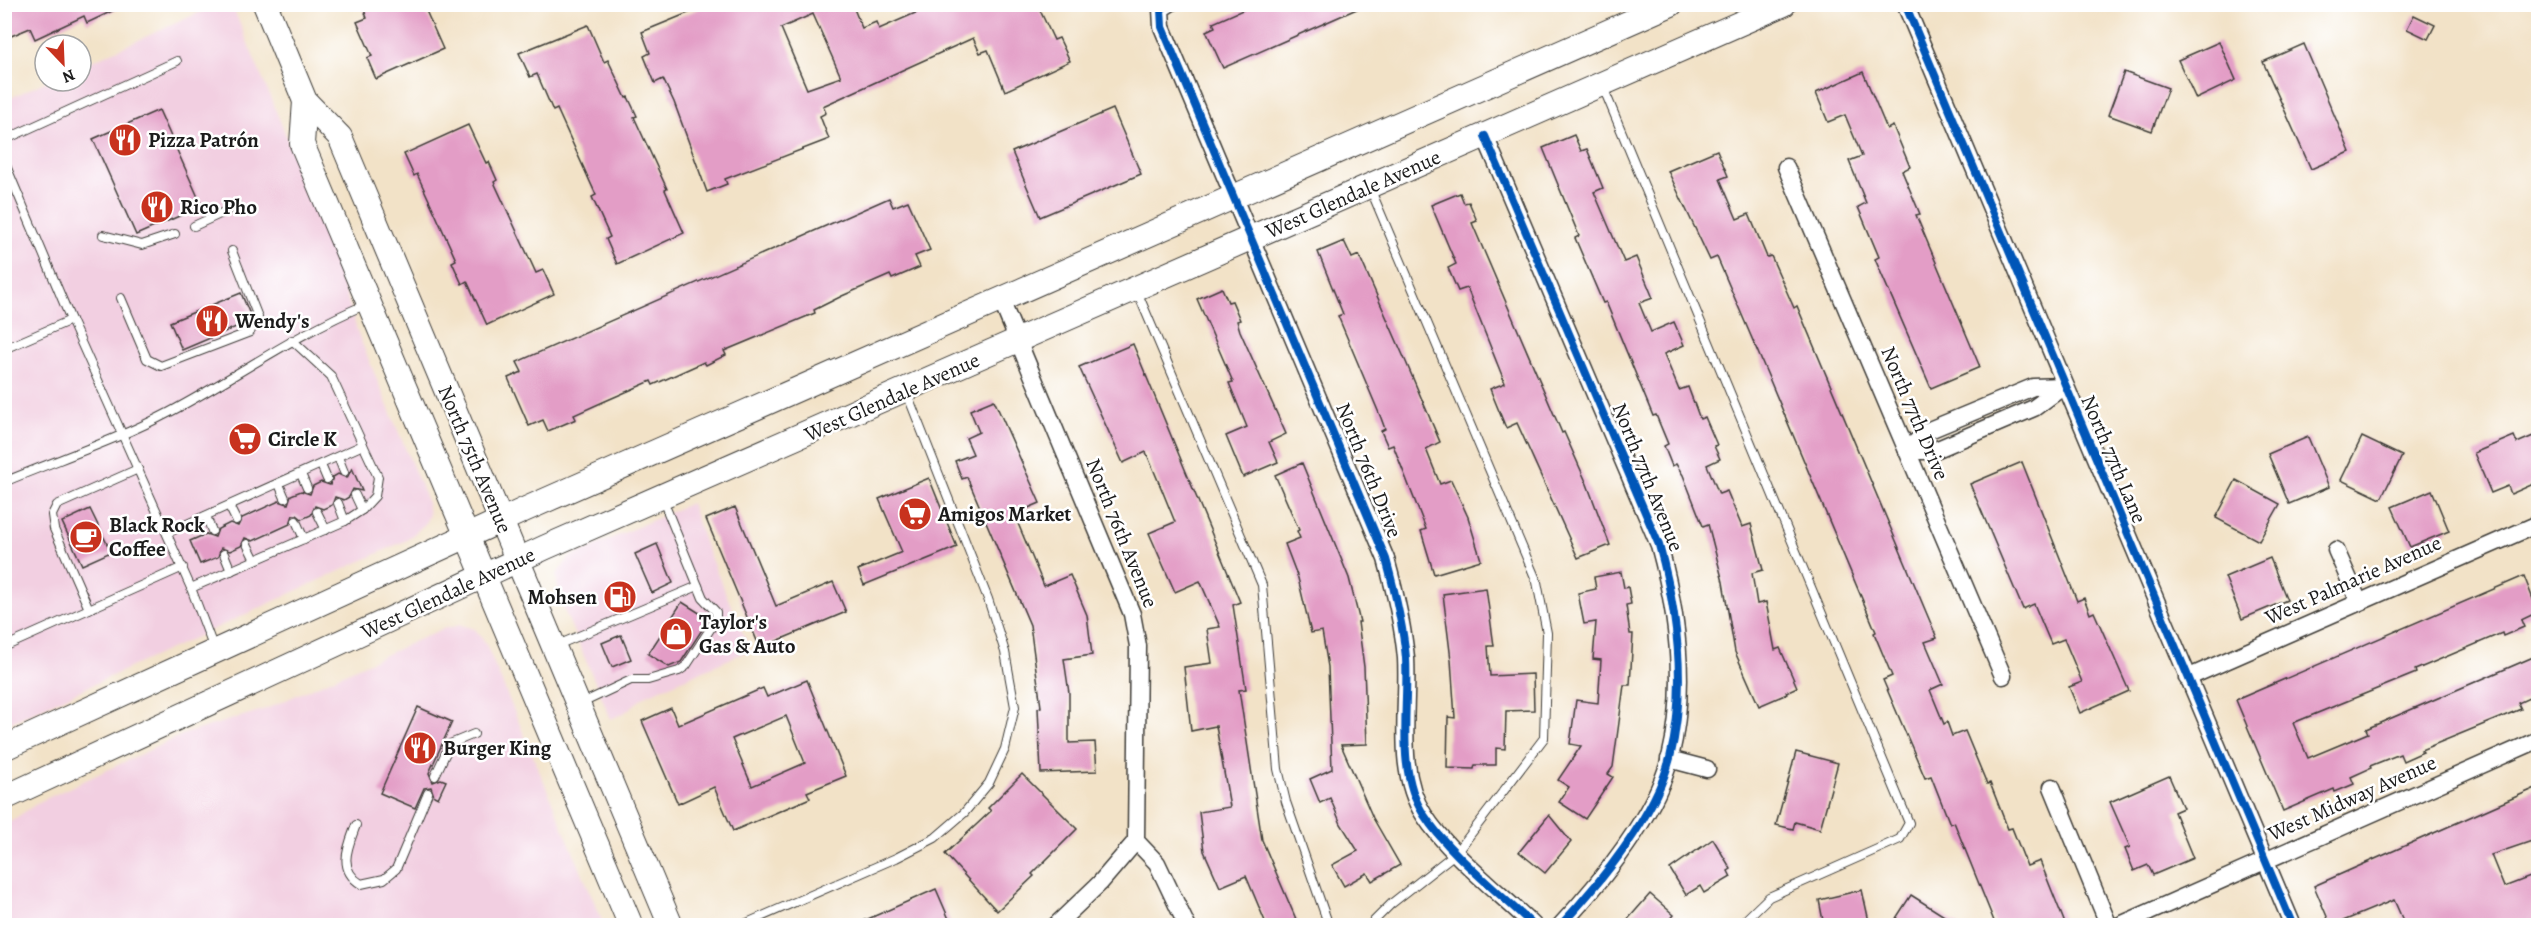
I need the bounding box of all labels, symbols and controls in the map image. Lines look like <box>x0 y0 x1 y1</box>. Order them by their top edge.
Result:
north arrow <box>33 33 93 93</box>
text: N <box>58 63 78 88</box>
restaurant icon: Pizza Patrón <box>107 122 143 158</box>
place label: Pizza Patrón <box>148 126 259 154</box>
street label: West Glendale Avenue <box>1260 143 1445 246</box>
restaurant icon: Rico Pho <box>139 189 175 225</box>
place label: Rico Pho <box>180 193 257 221</box>
restaurant icon: Wendy's <box>194 303 230 339</box>
place label: Wendy's <box>234 307 310 335</box>
street label: North 77th Drive <box>1874 342 1956 484</box>
street label: West Glendale Avenue <box>799 346 984 449</box>
street label: North 75th Avenue <box>431 381 519 537</box>
street label: North 77th Lane <box>2074 391 2154 527</box>
street label: North 76th Drive <box>1329 398 1409 542</box>
street label: North 77th Avenue <box>1605 399 1691 555</box>
supermarket icon: Circle K <box>227 421 263 457</box>
place label: Circle K <box>268 425 337 453</box>
street label: North 76th Avenue <box>1079 454 1165 612</box>
supermarket icon: Amigos Market <box>897 496 933 532</box>
place label: Amigos Market <box>937 500 1071 528</box>
place label: Black Rock Coffee <box>109 511 205 563</box>
cafe icon: Black Rock Coffee <box>68 519 104 555</box>
street label: West Palmarie Avenue <box>2259 529 2446 632</box>
street label: West Glendale Avenue <box>356 540 540 646</box>
fuel station icon: Mohsen <box>602 579 638 615</box>
place label: Mohsen <box>527 583 597 611</box>
place label: Taylor's Gas & Auto <box>699 608 796 660</box>
shop icon: Taylor's Gas & Auto <box>658 616 694 652</box>
restaurant icon: Burger King <box>402 730 438 766</box>
place label: Burger King <box>443 734 552 762</box>
street label: West Midway Avenue <box>2262 748 2441 848</box>

